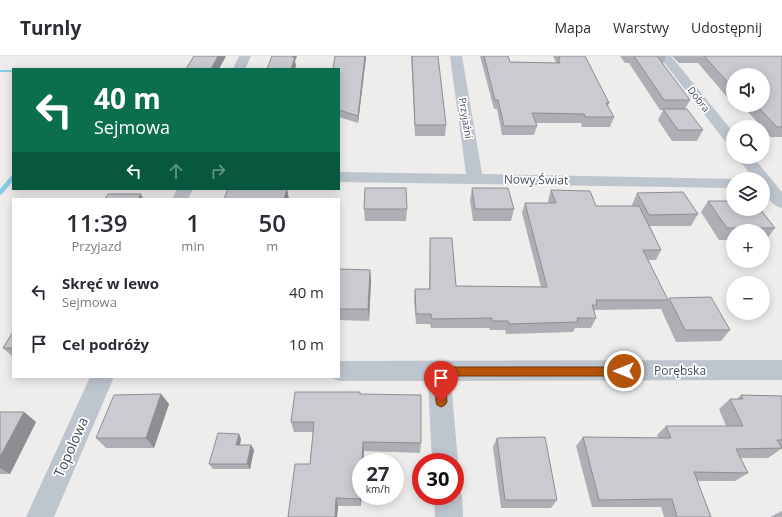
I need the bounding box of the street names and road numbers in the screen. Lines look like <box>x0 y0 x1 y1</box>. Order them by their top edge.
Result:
street label: Dobra <box>685 83 713 115</box>
street label: Przyjaźni <box>456 97 476 139</box>
street label: Nowy Świat <box>504 170 568 189</box>
street label: Porębska <box>654 362 706 379</box>
street label: Topolowa <box>49 414 92 480</box>

